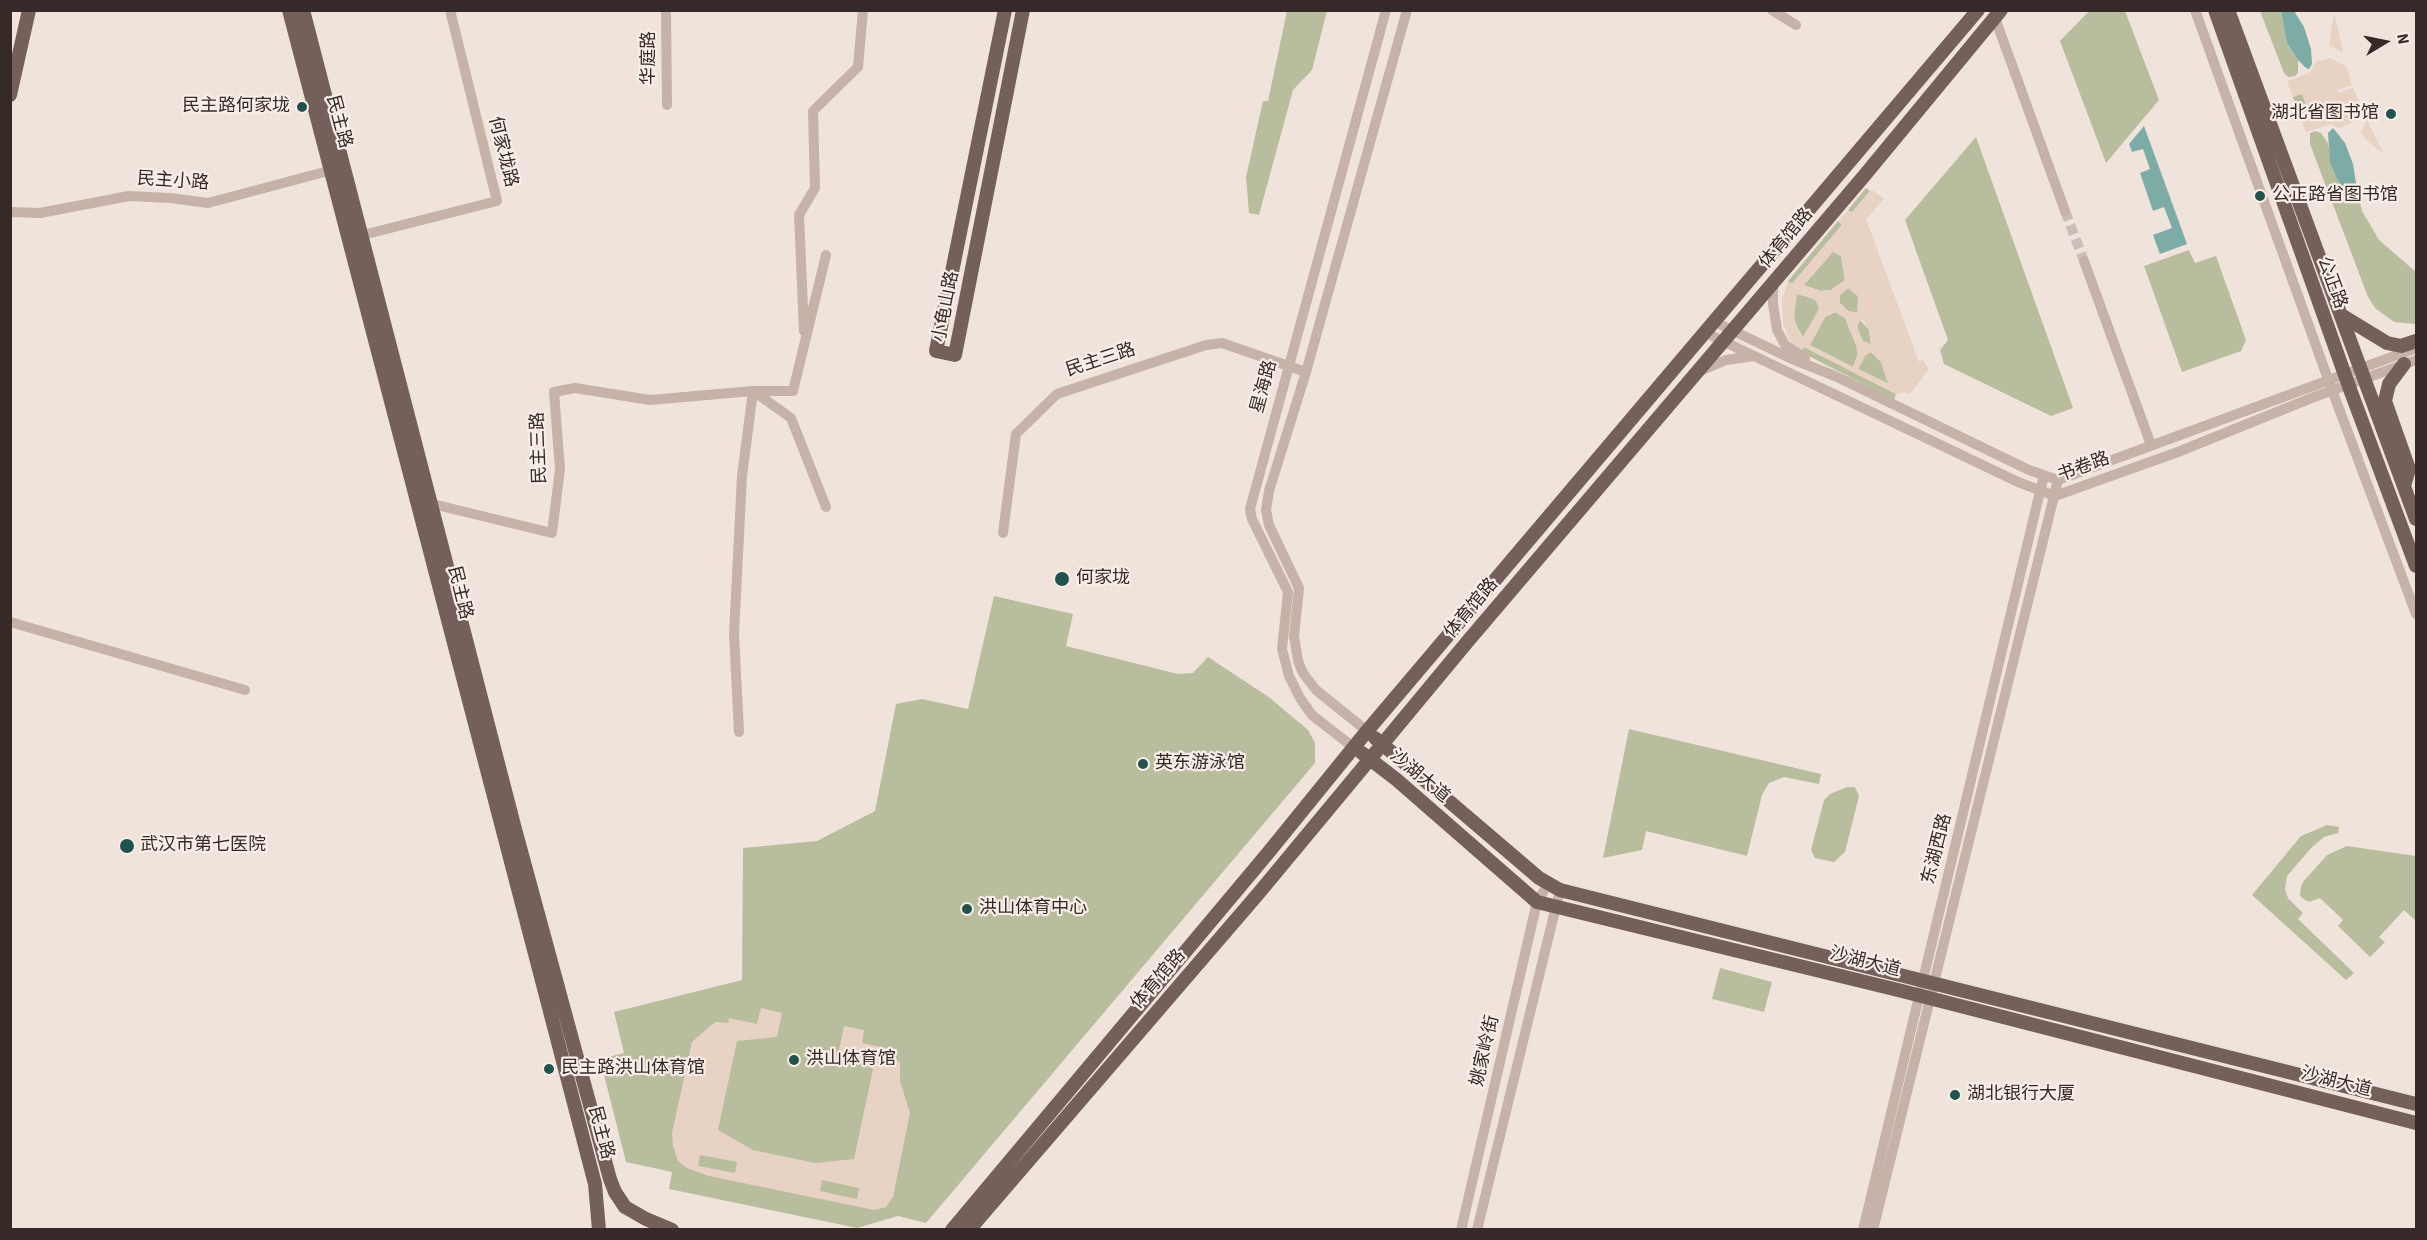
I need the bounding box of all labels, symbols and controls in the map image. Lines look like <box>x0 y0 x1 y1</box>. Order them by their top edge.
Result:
north arrow <box>2355 12 2415 72</box>
street label: 华庭路 <box>639 31 661 85</box>
text: N <box>2391 32 2414 46</box>
street label: 民主路 <box>321 93 355 151</box>
place label: 民主路何家垅 <box>182 96 290 118</box>
marker: 民主路何家垅 <box>295 100 309 114</box>
place label: 湖北省图书馆 <box>2271 103 2379 125</box>
marker: 湖北省图书馆 <box>2384 107 2398 121</box>
street label: 何家垅路 <box>483 114 521 190</box>
street label: 民主小路 <box>136 169 210 195</box>
place label: 公正路省图书馆 <box>2272 185 2398 207</box>
marker: 公正路省图书馆 <box>2253 189 2267 203</box>
street label: 体育馆路 <box>1756 204 1818 274</box>
street label: 公正路 <box>2312 254 2350 312</box>
street label: 小龟山路 <box>930 270 964 344</box>
street label: 民主三路 <box>1063 340 1139 382</box>
street label: 星海路 <box>1248 358 1282 416</box>
street label: 民主三路 <box>528 412 552 484</box>
street label: 书卷路 <box>2055 449 2113 487</box>
street label: 民主路 <box>442 564 476 622</box>
place label: 何家垅 <box>1076 568 1130 590</box>
marker: 何家垅 <box>1053 570 1071 588</box>
street label: 体育馆路 <box>1441 574 1503 644</box>
street label: 沙湖大道 <box>1384 746 1454 808</box>
place label: 英东游泳馆 <box>1155 753 1245 775</box>
marker: 英东游泳馆 <box>1136 757 1150 771</box>
street label: 东湖西路 <box>1919 811 1957 887</box>
place label: 武汉市第七医院 <box>140 835 266 857</box>
marker: 武汉市第七医院 <box>118 837 136 855</box>
place label: 洪山体育中心 <box>979 898 1087 920</box>
marker: 洪山体育中心 <box>960 902 974 916</box>
street label: 沙湖大道 <box>1827 944 1903 982</box>
street label: 体育馆路 <box>1127 946 1191 1014</box>
street label: 姚家岭街 <box>1467 1013 1505 1089</box>
place label: 洪山体育馆 <box>806 1049 896 1071</box>
marker: 洪山体育馆 <box>787 1053 801 1067</box>
place label: 民主路洪山体育馆 <box>561 1058 705 1080</box>
marker: 民主路洪山体育馆 <box>542 1062 556 1076</box>
street label: 沙湖大道 <box>2298 1064 2374 1102</box>
place label: 湖北银行大厦 <box>1967 1084 2075 1106</box>
marker: 湖北银行大厦 <box>1948 1088 1962 1102</box>
street label: 民主路 <box>583 1104 617 1162</box>

